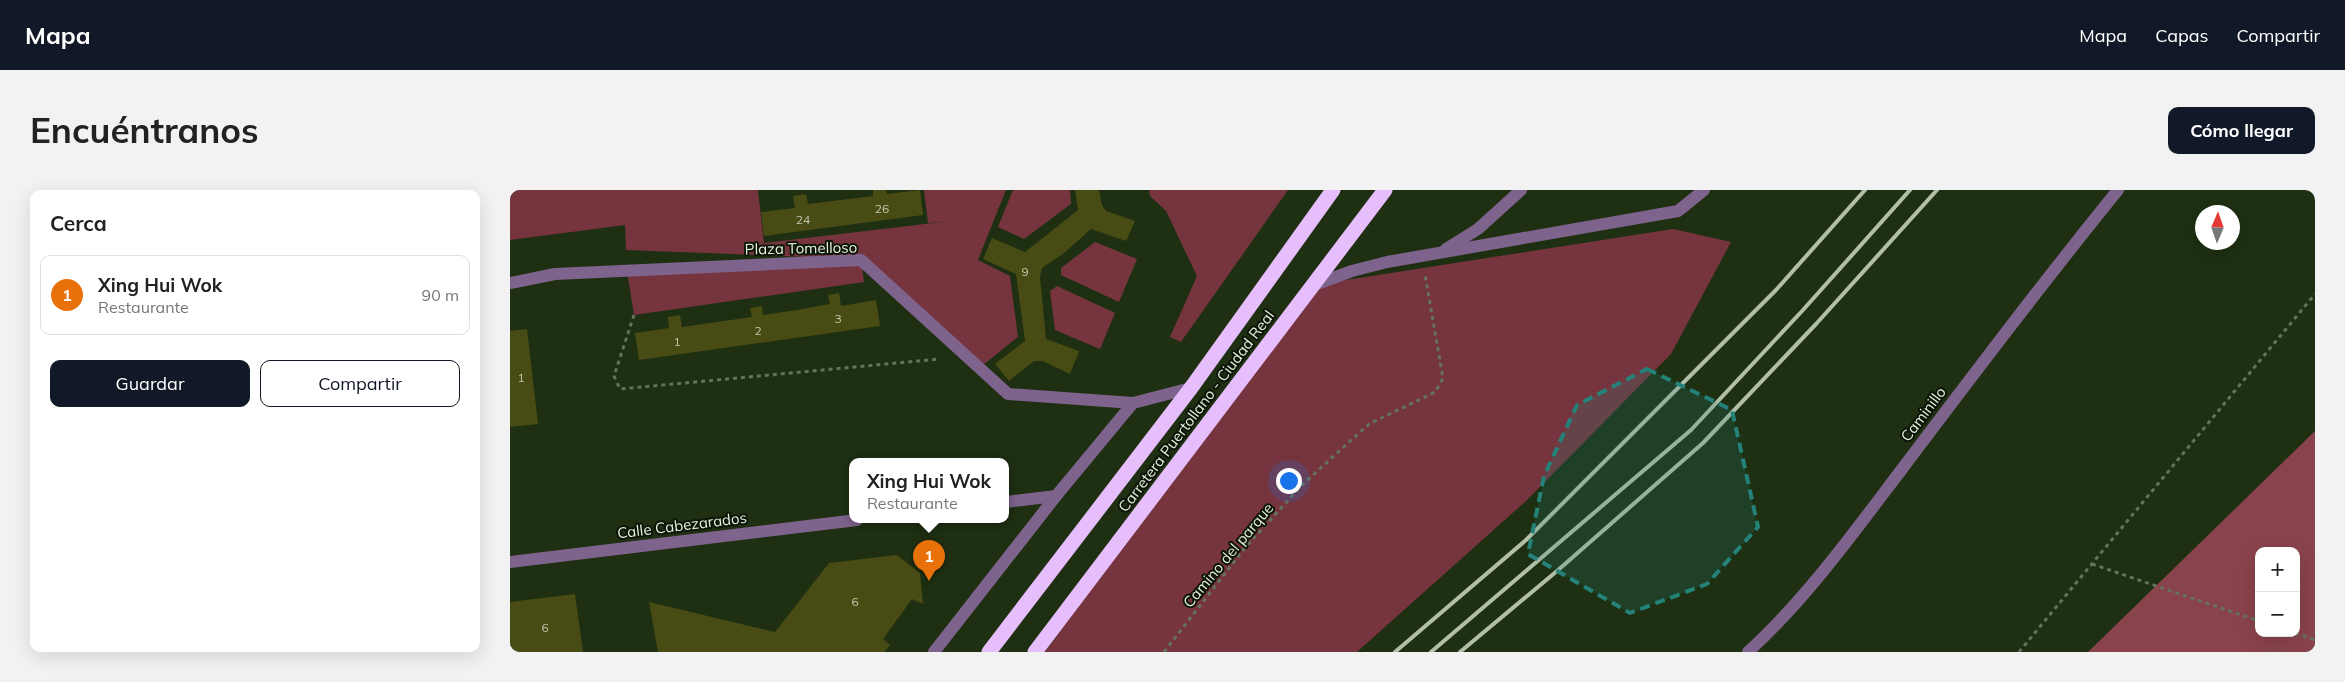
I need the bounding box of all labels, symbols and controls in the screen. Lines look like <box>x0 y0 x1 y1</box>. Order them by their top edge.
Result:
text: Mapa <box>25 20 91 50</box>
text: Mapa <box>2079 24 2127 47</box>
text: Capas <box>2155 24 2209 47</box>
text: Compartir <box>2237 24 2320 47</box>
button: Cómo llegar <box>2168 107 2315 154</box>
text: Encuéntranos <box>30 108 259 152</box>
house number: 26 <box>875 201 889 216</box>
north arrow <box>2195 205 2240 250</box>
text: Cerca <box>50 210 107 236</box>
house number: 24 <box>796 212 810 227</box>
street label: Plaza Tomelloso <box>745 238 857 258</box>
house number: 9 <box>1021 264 1029 279</box>
text: Xing Hui Wok <box>98 273 222 297</box>
text: 1 <box>62 285 72 305</box>
text: 90 m <box>422 285 459 305</box>
text: Restaurante <box>98 297 189 317</box>
street label: Carretera Puertollano - Ciudad Real <box>1114 306 1278 516</box>
house number: 3 <box>834 311 842 326</box>
house number: 2 <box>754 323 762 338</box>
house number: 1 <box>673 334 681 349</box>
button: Guardar <box>50 360 250 407</box>
button: Compartir <box>260 360 460 407</box>
house number: 1 <box>517 370 525 385</box>
street label: Caminillo <box>1896 383 1950 445</box>
popup <box>849 458 1009 523</box>
your location <box>1276 468 1302 494</box>
text: Xing Hui Wok <box>867 469 991 493</box>
text: Restaurante <box>867 493 958 513</box>
street label: Camino del parque <box>1179 499 1277 611</box>
street label: Calle Cabezarados <box>616 508 748 542</box>
pin: 1 <box>913 540 945 581</box>
map controls <box>2255 547 2300 637</box>
button: + <box>2255 547 2300 592</box>
button: − <box>2255 592 2300 637</box>
house number: 6 <box>851 594 859 609</box>
house number: 6 <box>541 620 549 635</box>

